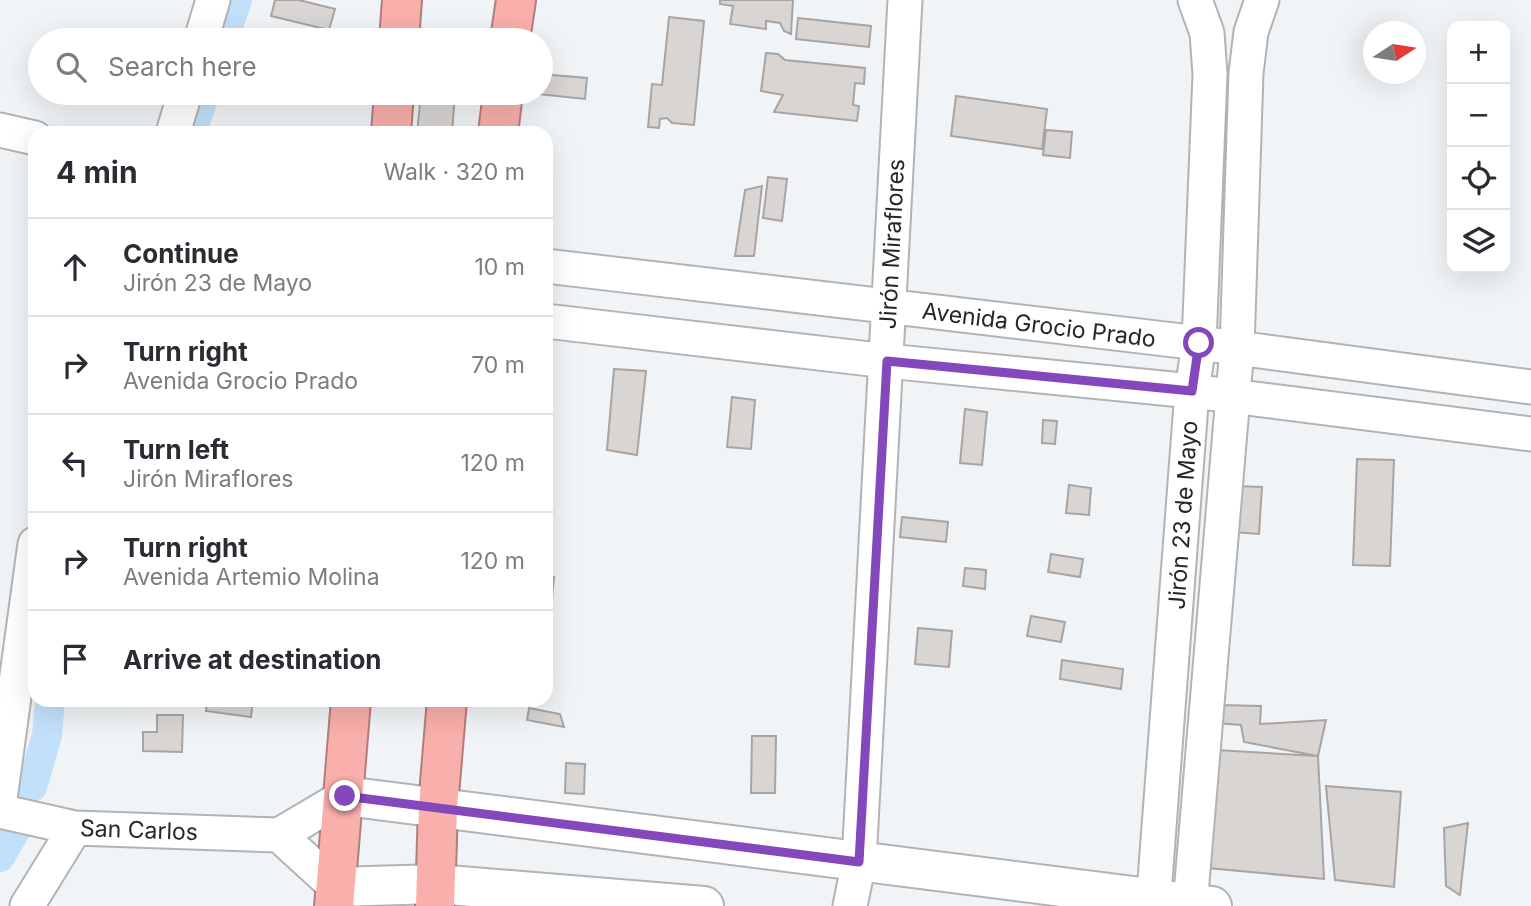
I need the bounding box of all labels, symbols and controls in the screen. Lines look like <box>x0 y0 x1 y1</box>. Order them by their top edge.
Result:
north arrow <box>1363 21 1426 84</box>
map controls <box>1447 21 1510 273</box>
button: + <box>1447 21 1510 84</box>
search box <box>28 28 553 105</box>
icon: search <box>52 48 90 86</box>
text: Search here <box>108 51 257 82</box>
button: − <box>1447 84 1510 147</box>
button: locate <box>1447 147 1510 210</box>
text: 4 min <box>56 154 138 190</box>
text: Walk · 320 m <box>383 158 525 186</box>
street label: Jirón Miraflores <box>874 158 910 330</box>
button: layers <box>1447 210 1510 273</box>
text: Continue <box>123 238 239 269</box>
icon: ahead <box>56 248 94 286</box>
text: 10 m <box>475 253 525 281</box>
text: Jirón 23 de Mayo <box>123 269 312 297</box>
street label: Avenida Grocio Prado <box>921 297 1157 353</box>
route start <box>1183 327 1214 358</box>
text: Turn right <box>123 336 248 367</box>
icon: right <box>56 346 94 384</box>
text: 70 m <box>471 351 525 379</box>
text: Avenida Grocio Prado <box>123 367 358 395</box>
street label: Jirón 23 de Mayo <box>1162 420 1204 610</box>
text: Turn left <box>123 434 229 465</box>
icon: left <box>56 444 94 482</box>
text: 120 m <box>460 449 525 477</box>
text: Jirón Miraflores <box>123 465 293 493</box>
text: Turn right <box>123 532 248 563</box>
icon: right <box>56 542 94 580</box>
text: 120 m <box>460 547 525 575</box>
text: Avenida Artemio Molina <box>123 563 380 591</box>
icon: arrive <box>56 640 94 678</box>
text: Arrive at destination <box>123 644 382 675</box>
route end <box>329 780 360 811</box>
street label: San Carlos <box>80 814 198 846</box>

